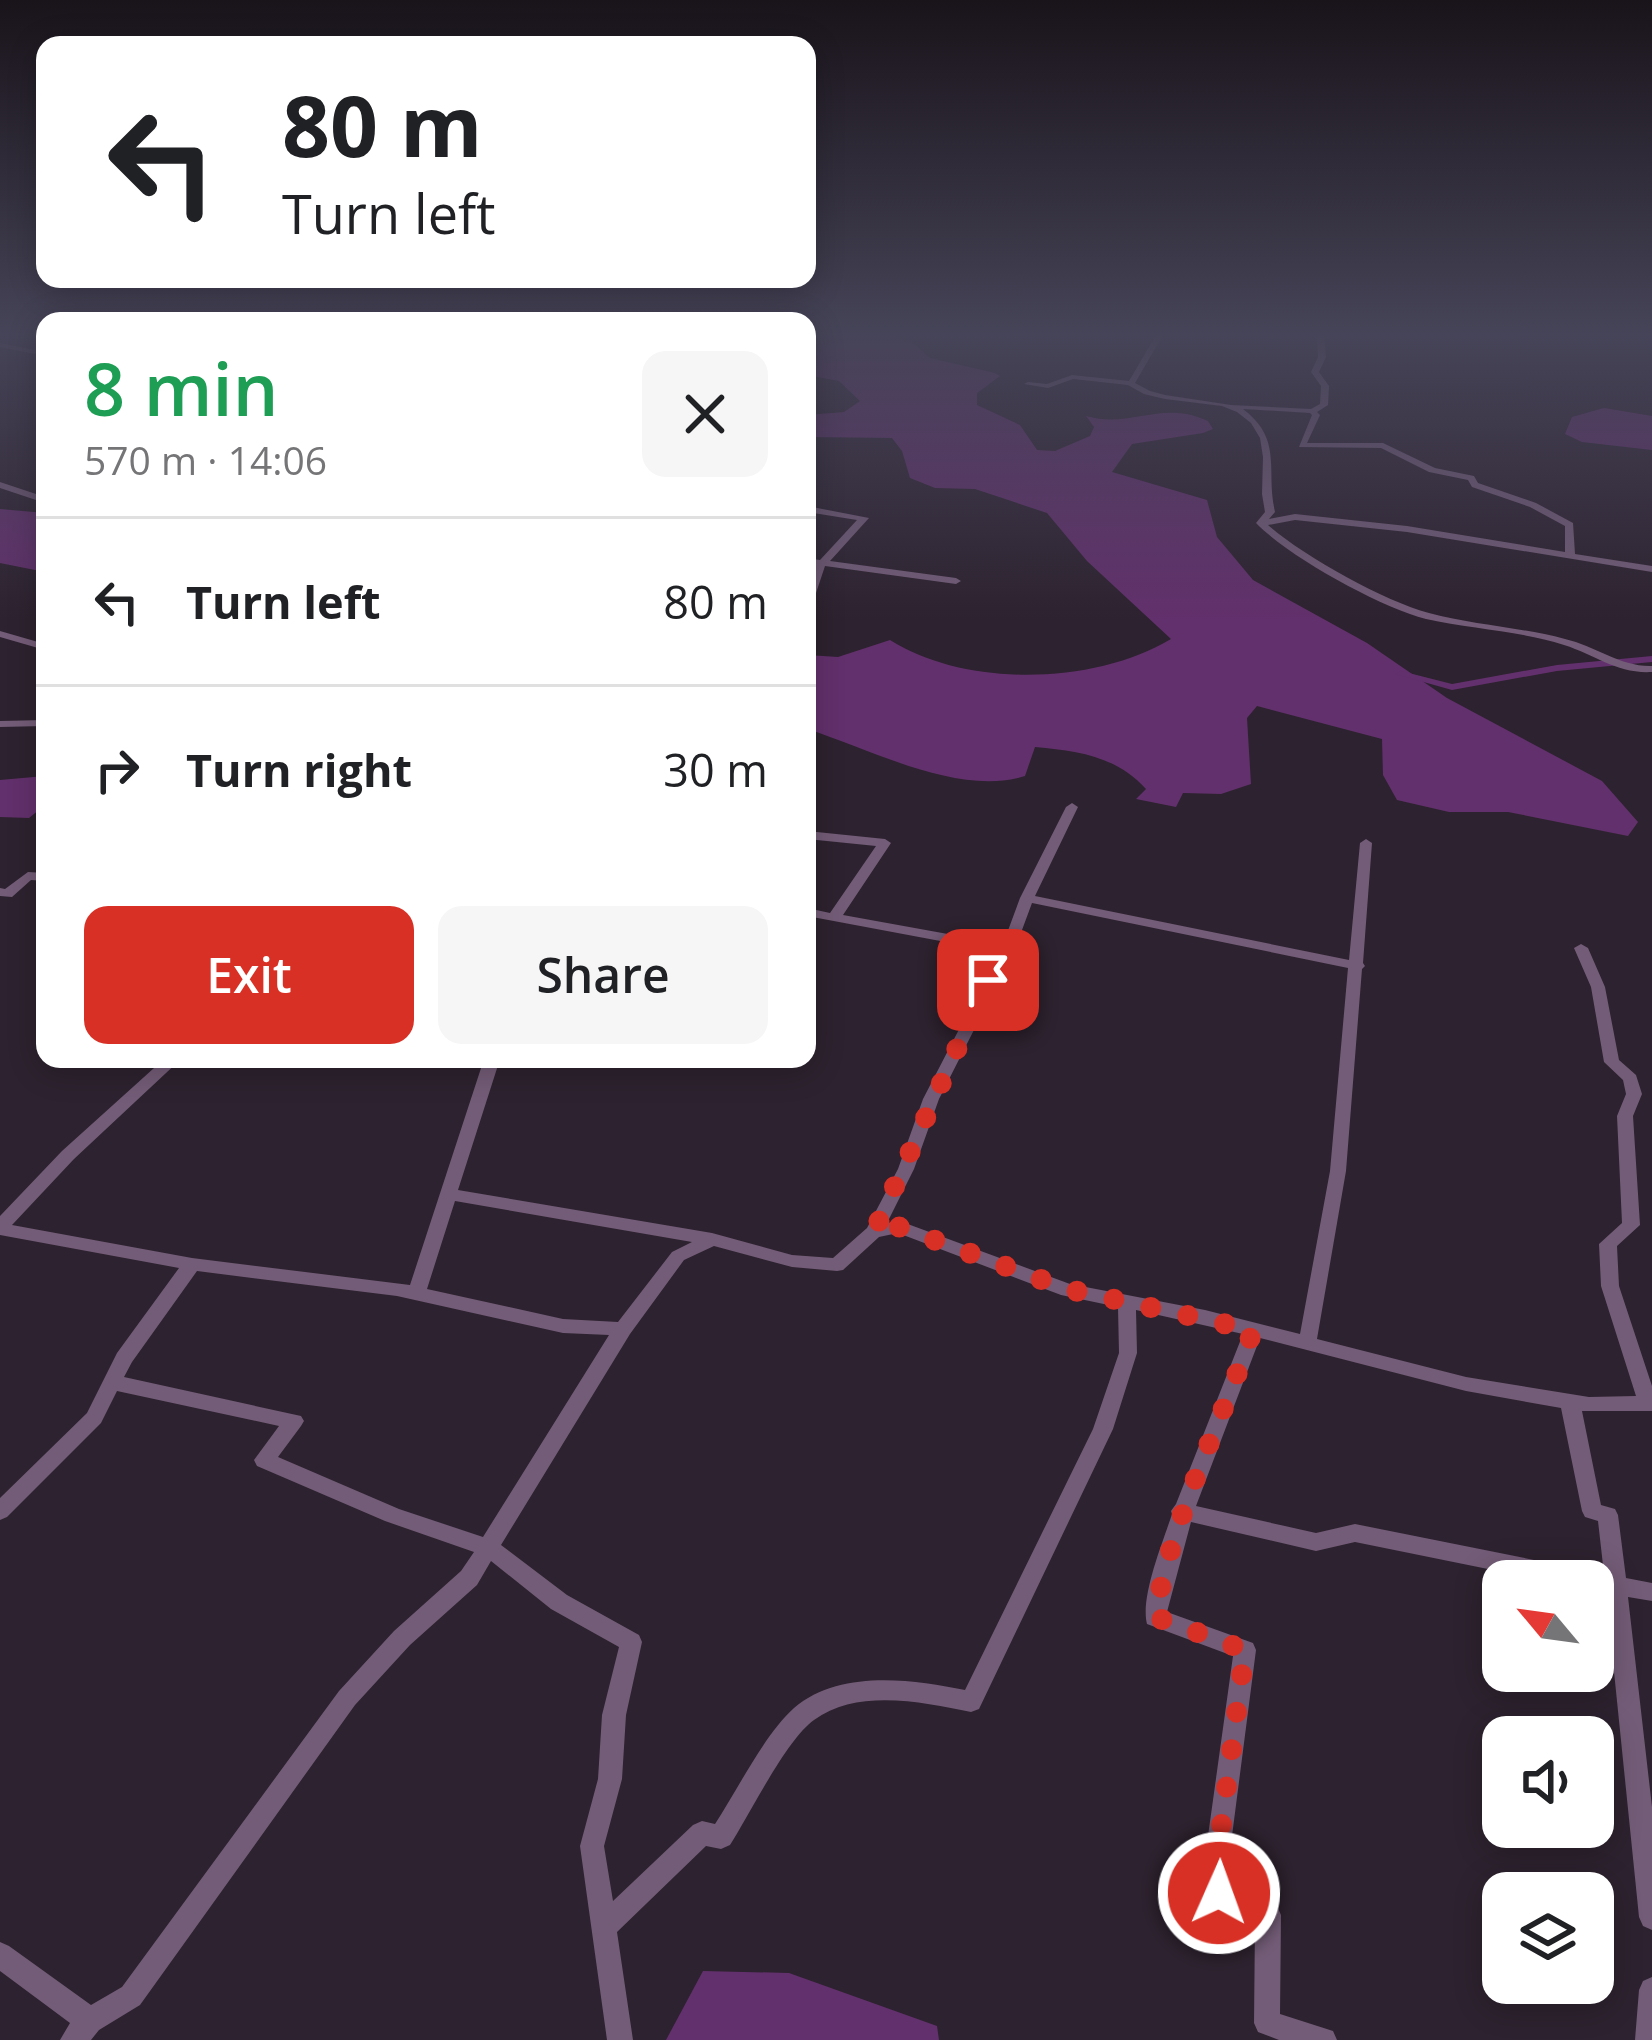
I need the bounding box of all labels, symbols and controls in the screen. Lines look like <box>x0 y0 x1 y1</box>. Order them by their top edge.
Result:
text: 80 m <box>282 67 482 182</box>
icon: left <box>84 84 240 240</box>
text: Turn left <box>282 176 495 250</box>
text: 8 min <box>84 339 278 437</box>
button: close <box>642 351 768 477</box>
text: 570 m · 14:06 <box>84 433 327 486</box>
icon: left <box>84 569 150 635</box>
text: Turn left <box>186 571 381 632</box>
text: 80 m <box>663 571 768 632</box>
icon: right <box>84 737 150 803</box>
text: Turn right <box>186 739 412 800</box>
text: 30 m <box>663 739 768 800</box>
button: Exit <box>84 906 414 1044</box>
button: Share <box>438 906 768 1044</box>
pin <box>937 929 1039 1031</box>
icon: arrive <box>955 947 1021 1013</box>
north arrow <box>1482 1560 1614 1692</box>
map controls <box>1482 1560 1614 2004</box>
button: sound <box>1482 1716 1614 1848</box>
position arrow <box>1156 1830 1282 1956</box>
button: layers <box>1482 1872 1614 2004</box>

